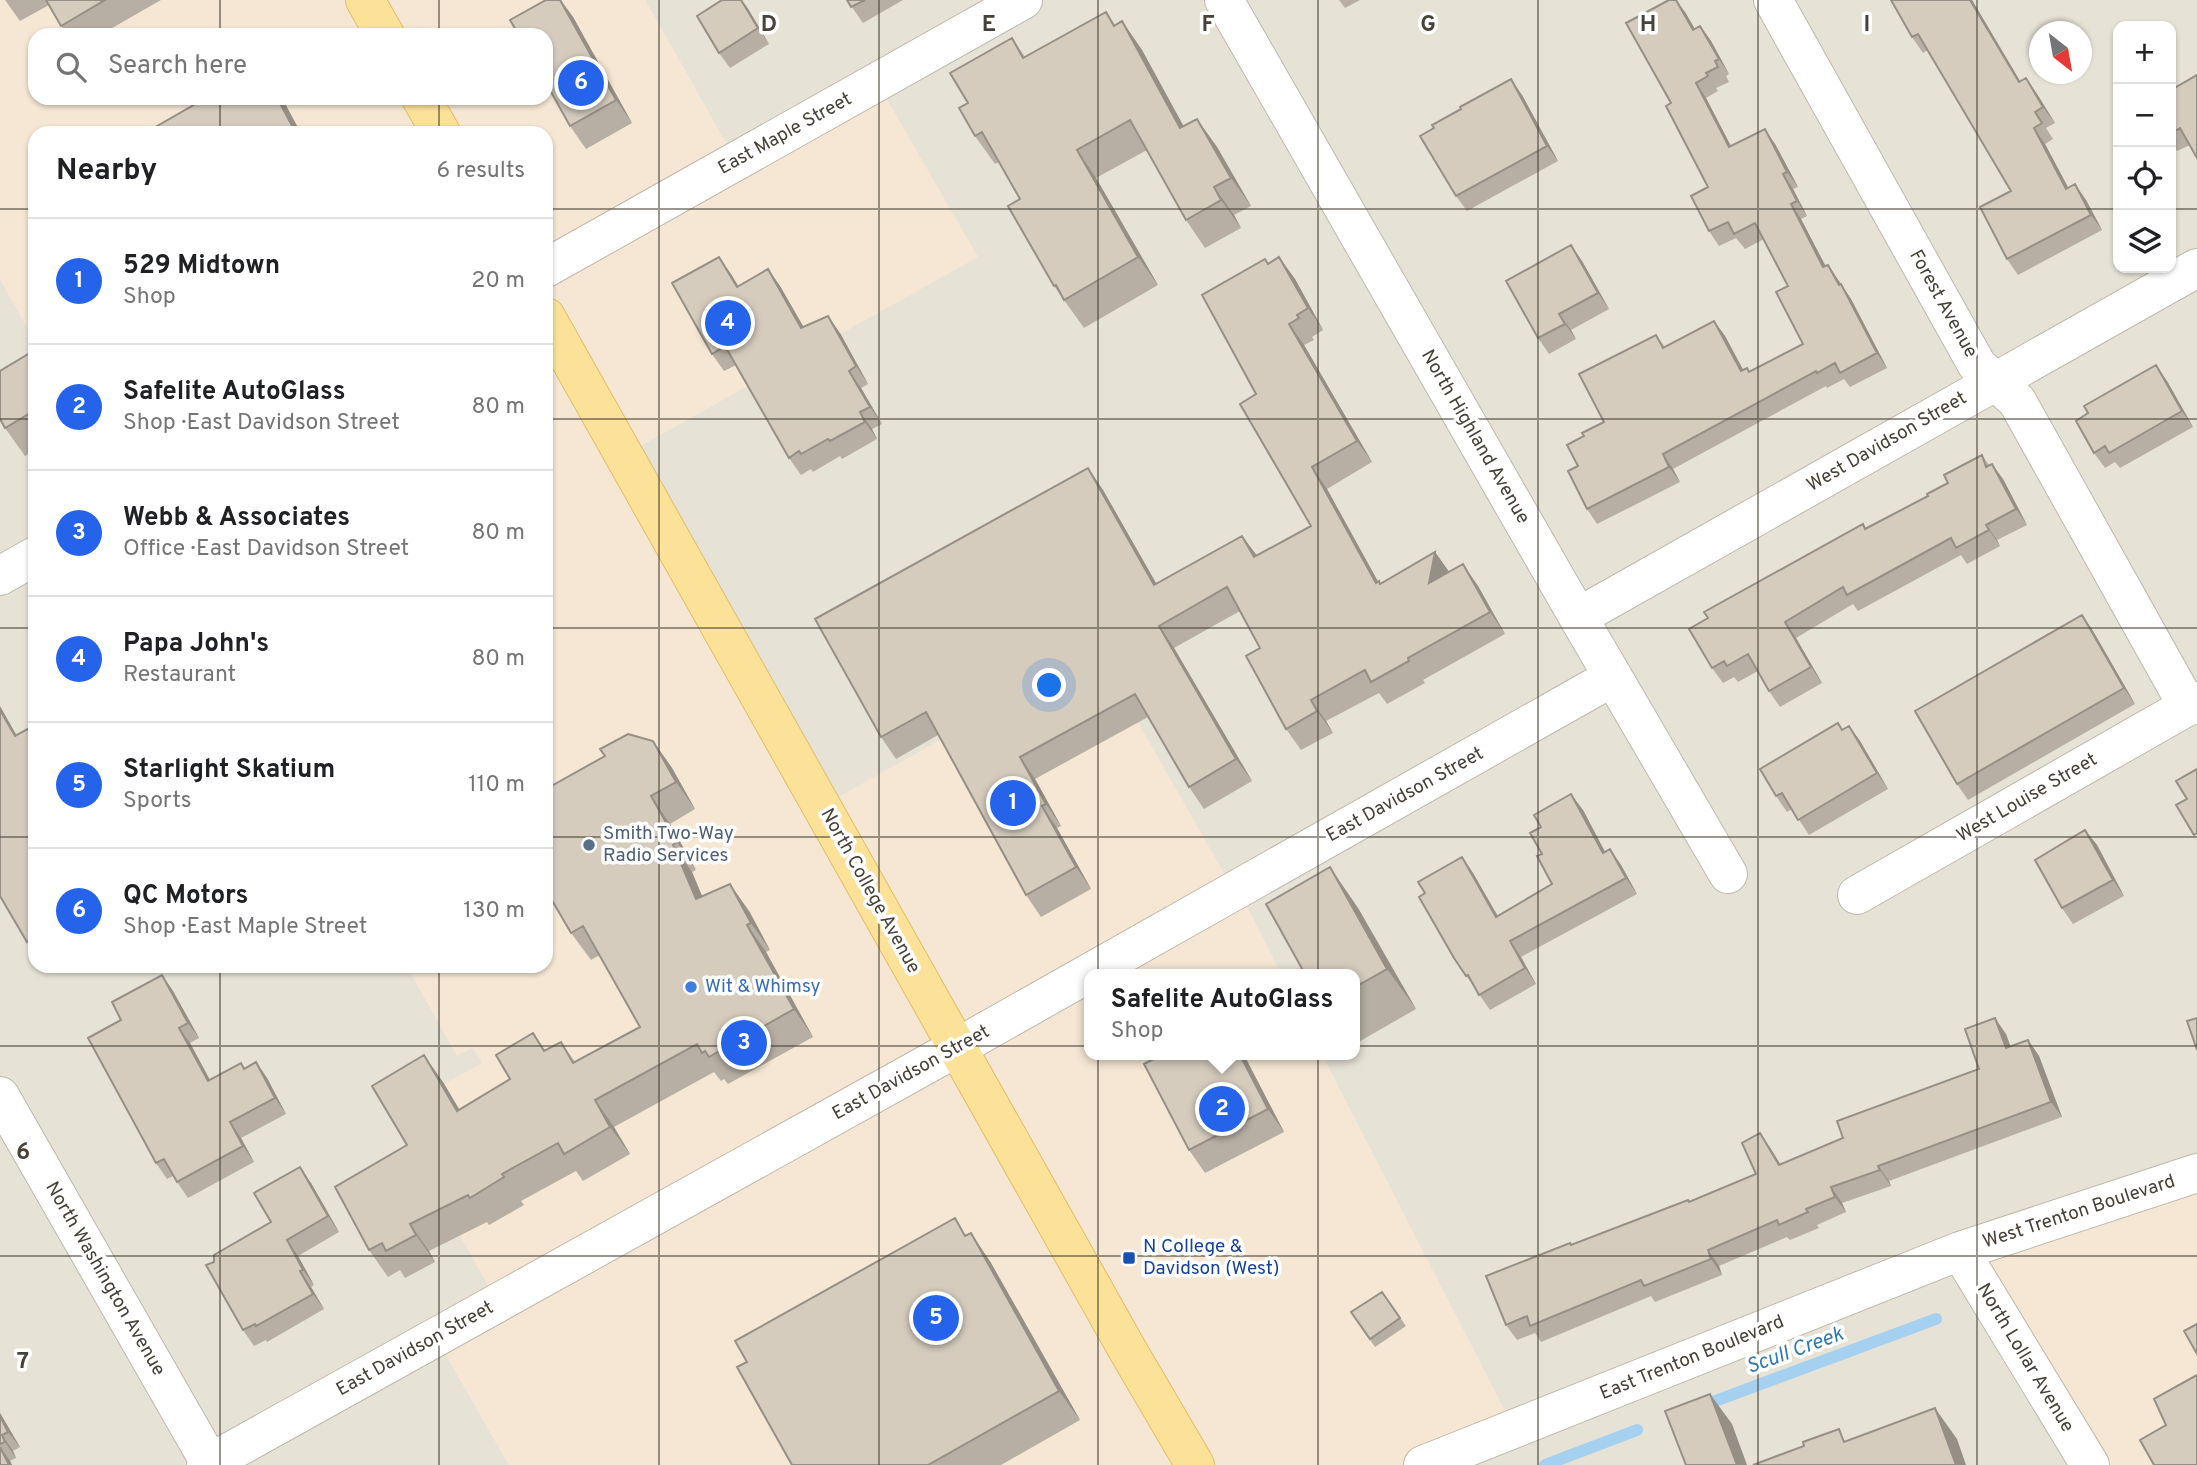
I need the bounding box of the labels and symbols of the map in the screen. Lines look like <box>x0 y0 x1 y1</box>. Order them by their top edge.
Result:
text: D <box>761 11 777 40</box>
text: E <box>982 11 996 40</box>
text: F <box>1201 11 1215 40</box>
text: G <box>1420 11 1436 40</box>
text: H <box>1640 11 1656 40</box>
text: I <box>1864 11 1870 40</box>
north arrow <box>2029 21 2092 84</box>
pin: 6 <box>558 57 604 109</box>
street label: East Maple Street <box>714 87 856 181</box>
street label: Forest Avenue <box>1903 246 1983 362</box>
pin: 4 <box>705 297 751 349</box>
street label: North Highland Avenue <box>1415 346 1535 528</box>
street label: West Davidson Street <box>1803 386 1971 498</box>
your location <box>1032 668 1066 702</box>
street label: East Davidson Street <box>1322 742 1488 848</box>
street label: West Louise Street <box>1952 748 2102 848</box>
pin: 1 <box>990 777 1036 829</box>
street label: North College Avenue <box>815 804 925 978</box>
place label: Smith Two-Way Radio Services <box>603 822 734 868</box>
marker: Smith Two-Way Radio Services <box>581 837 597 853</box>
place label: Wit & Whimsy <box>705 975 821 999</box>
marker: Wit & Whimsy <box>683 979 699 995</box>
pin: 3 <box>721 1017 767 1069</box>
street label: East Davidson Street <box>828 1020 994 1126</box>
pin: 2 <box>1199 1083 1245 1135</box>
text: 6 <box>16 1139 30 1168</box>
street label: West Trenton Boulevard <box>1980 1170 2178 1254</box>
street label: North Washington Avenue <box>40 1178 170 1380</box>
place label: N College & Davidson (West) <box>1143 1235 1279 1281</box>
marker: N College & Davidson (West) <box>1121 1250 1137 1266</box>
street label: North Lollar Avenue <box>1971 1279 2079 1437</box>
pin: 5 <box>913 1292 959 1344</box>
street label: East Davidson Street <box>332 1296 498 1402</box>
street label: East Trenton Boulevard <box>1596 1310 1788 1406</box>
water label: Scull Creek <box>1743 1321 1848 1381</box>
text: 7 <box>17 1348 29 1377</box>

